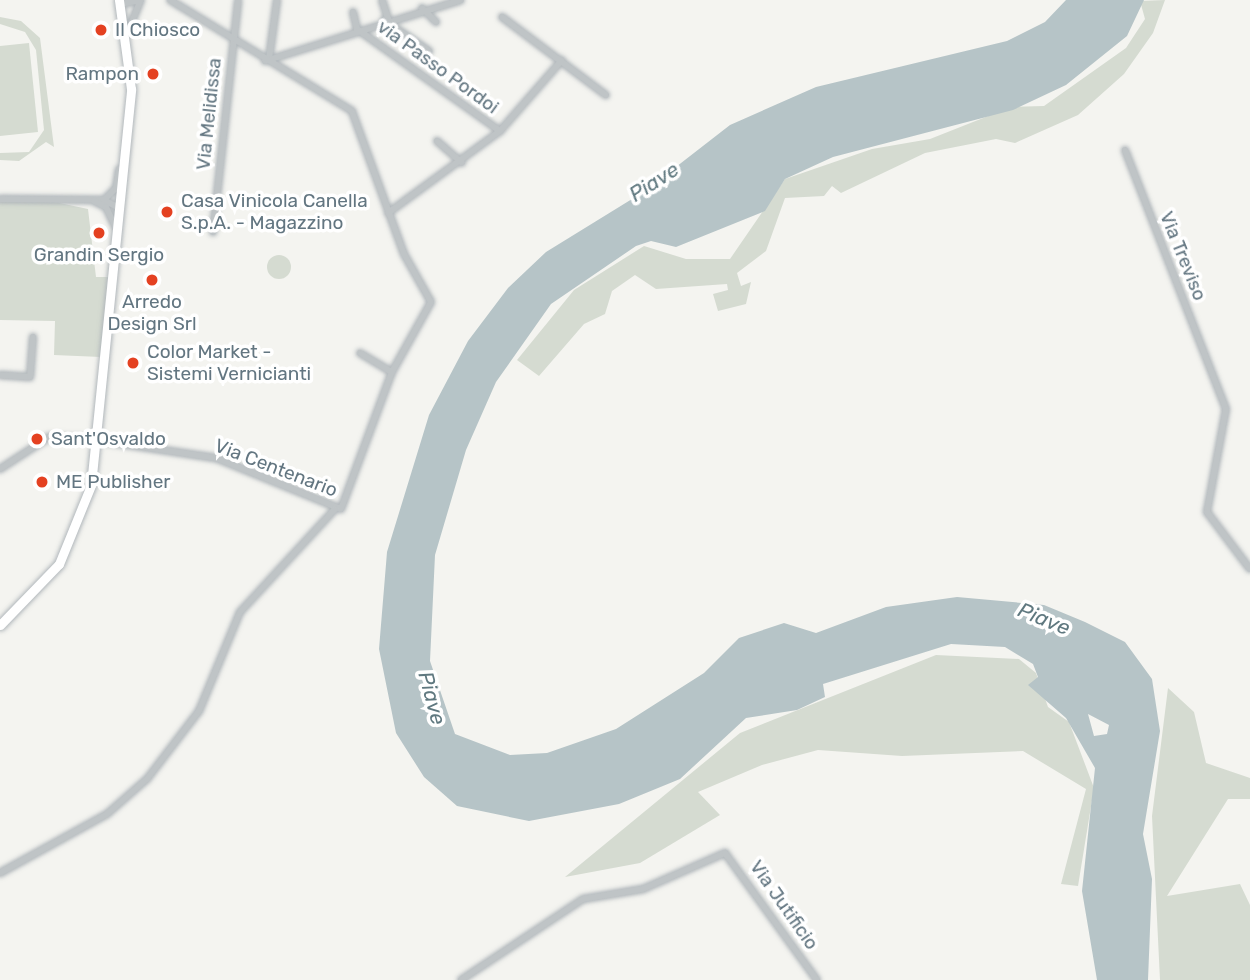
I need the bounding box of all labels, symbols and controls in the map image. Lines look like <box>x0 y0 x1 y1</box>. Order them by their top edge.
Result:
street label: via Passo Pordoi <box>373 15 503 119</box>
place label: Il Chiosco <box>115 19 200 41</box>
marker: Il Chiosco <box>93 22 109 38</box>
street label: Via Melidissa <box>192 57 226 171</box>
place label: Rampon <box>65 63 139 85</box>
marker: Rampon <box>145 66 161 82</box>
water label: Piave <box>625 157 683 207</box>
place label: Casa Vinicola Canella S.p.A. - Magazzino <box>181 190 368 234</box>
marker: Casa Vinicola Canella S.p.A. - Magazzino <box>159 204 175 220</box>
street label: Via Treviso <box>1155 208 1211 304</box>
marker: Grandin Sergio <box>91 225 107 241</box>
place label: Grandin Sergio <box>34 244 164 266</box>
marker: Arredo Design Srl <box>144 272 160 288</box>
place label: Arredo Design Srl <box>107 291 197 335</box>
place label: Color Market - Sistemi Vernicianti <box>147 341 312 385</box>
marker: Color Market - Sistemi Vernicianti <box>125 355 141 371</box>
place label: Sant'Osvaldo <box>51 428 166 450</box>
marker: Sant'Osvaldo <box>29 431 45 447</box>
street label: Via Centenario <box>211 434 341 502</box>
place label: ME Publisher <box>56 471 171 493</box>
marker: ME Publisher <box>34 474 50 490</box>
water label: Piave <box>1014 597 1074 641</box>
water label: Piave <box>413 669 451 727</box>
street label: Via Jutificio <box>745 856 823 954</box>

